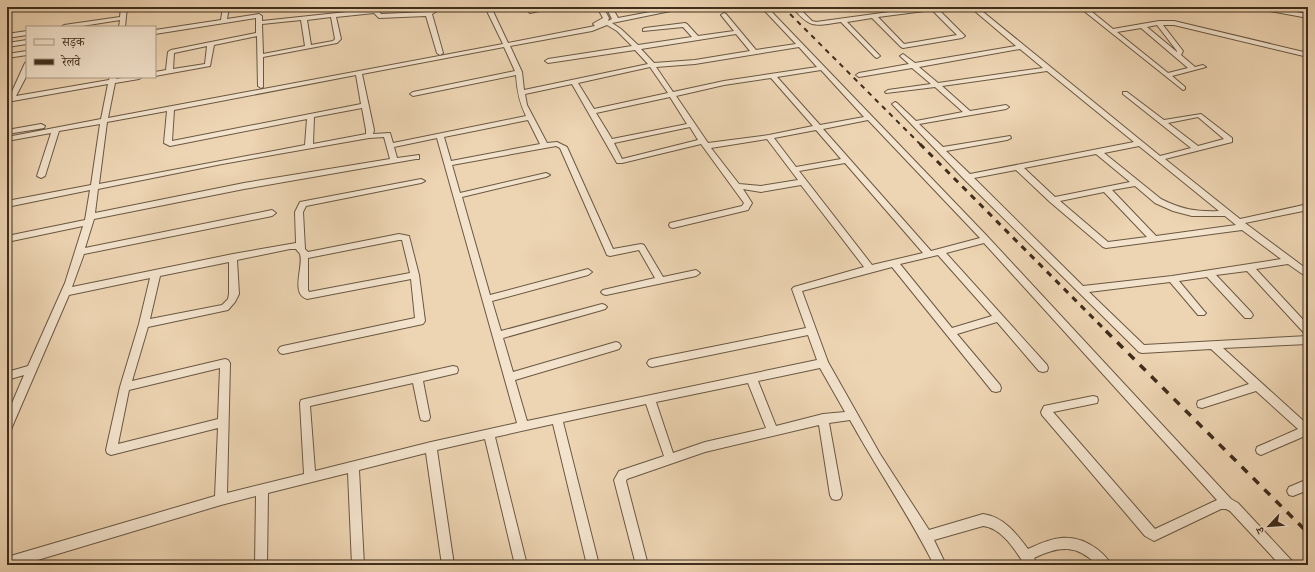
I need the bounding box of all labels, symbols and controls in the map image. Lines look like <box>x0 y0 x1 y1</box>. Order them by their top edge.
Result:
legend <box>26 26 156 78</box>
text: सड़क <box>61 35 86 49</box>
text: रेलवे <box>60 54 81 69</box>
north arrow <box>1249 506 1289 546</box>
text: उ <box>1253 524 1268 536</box>

